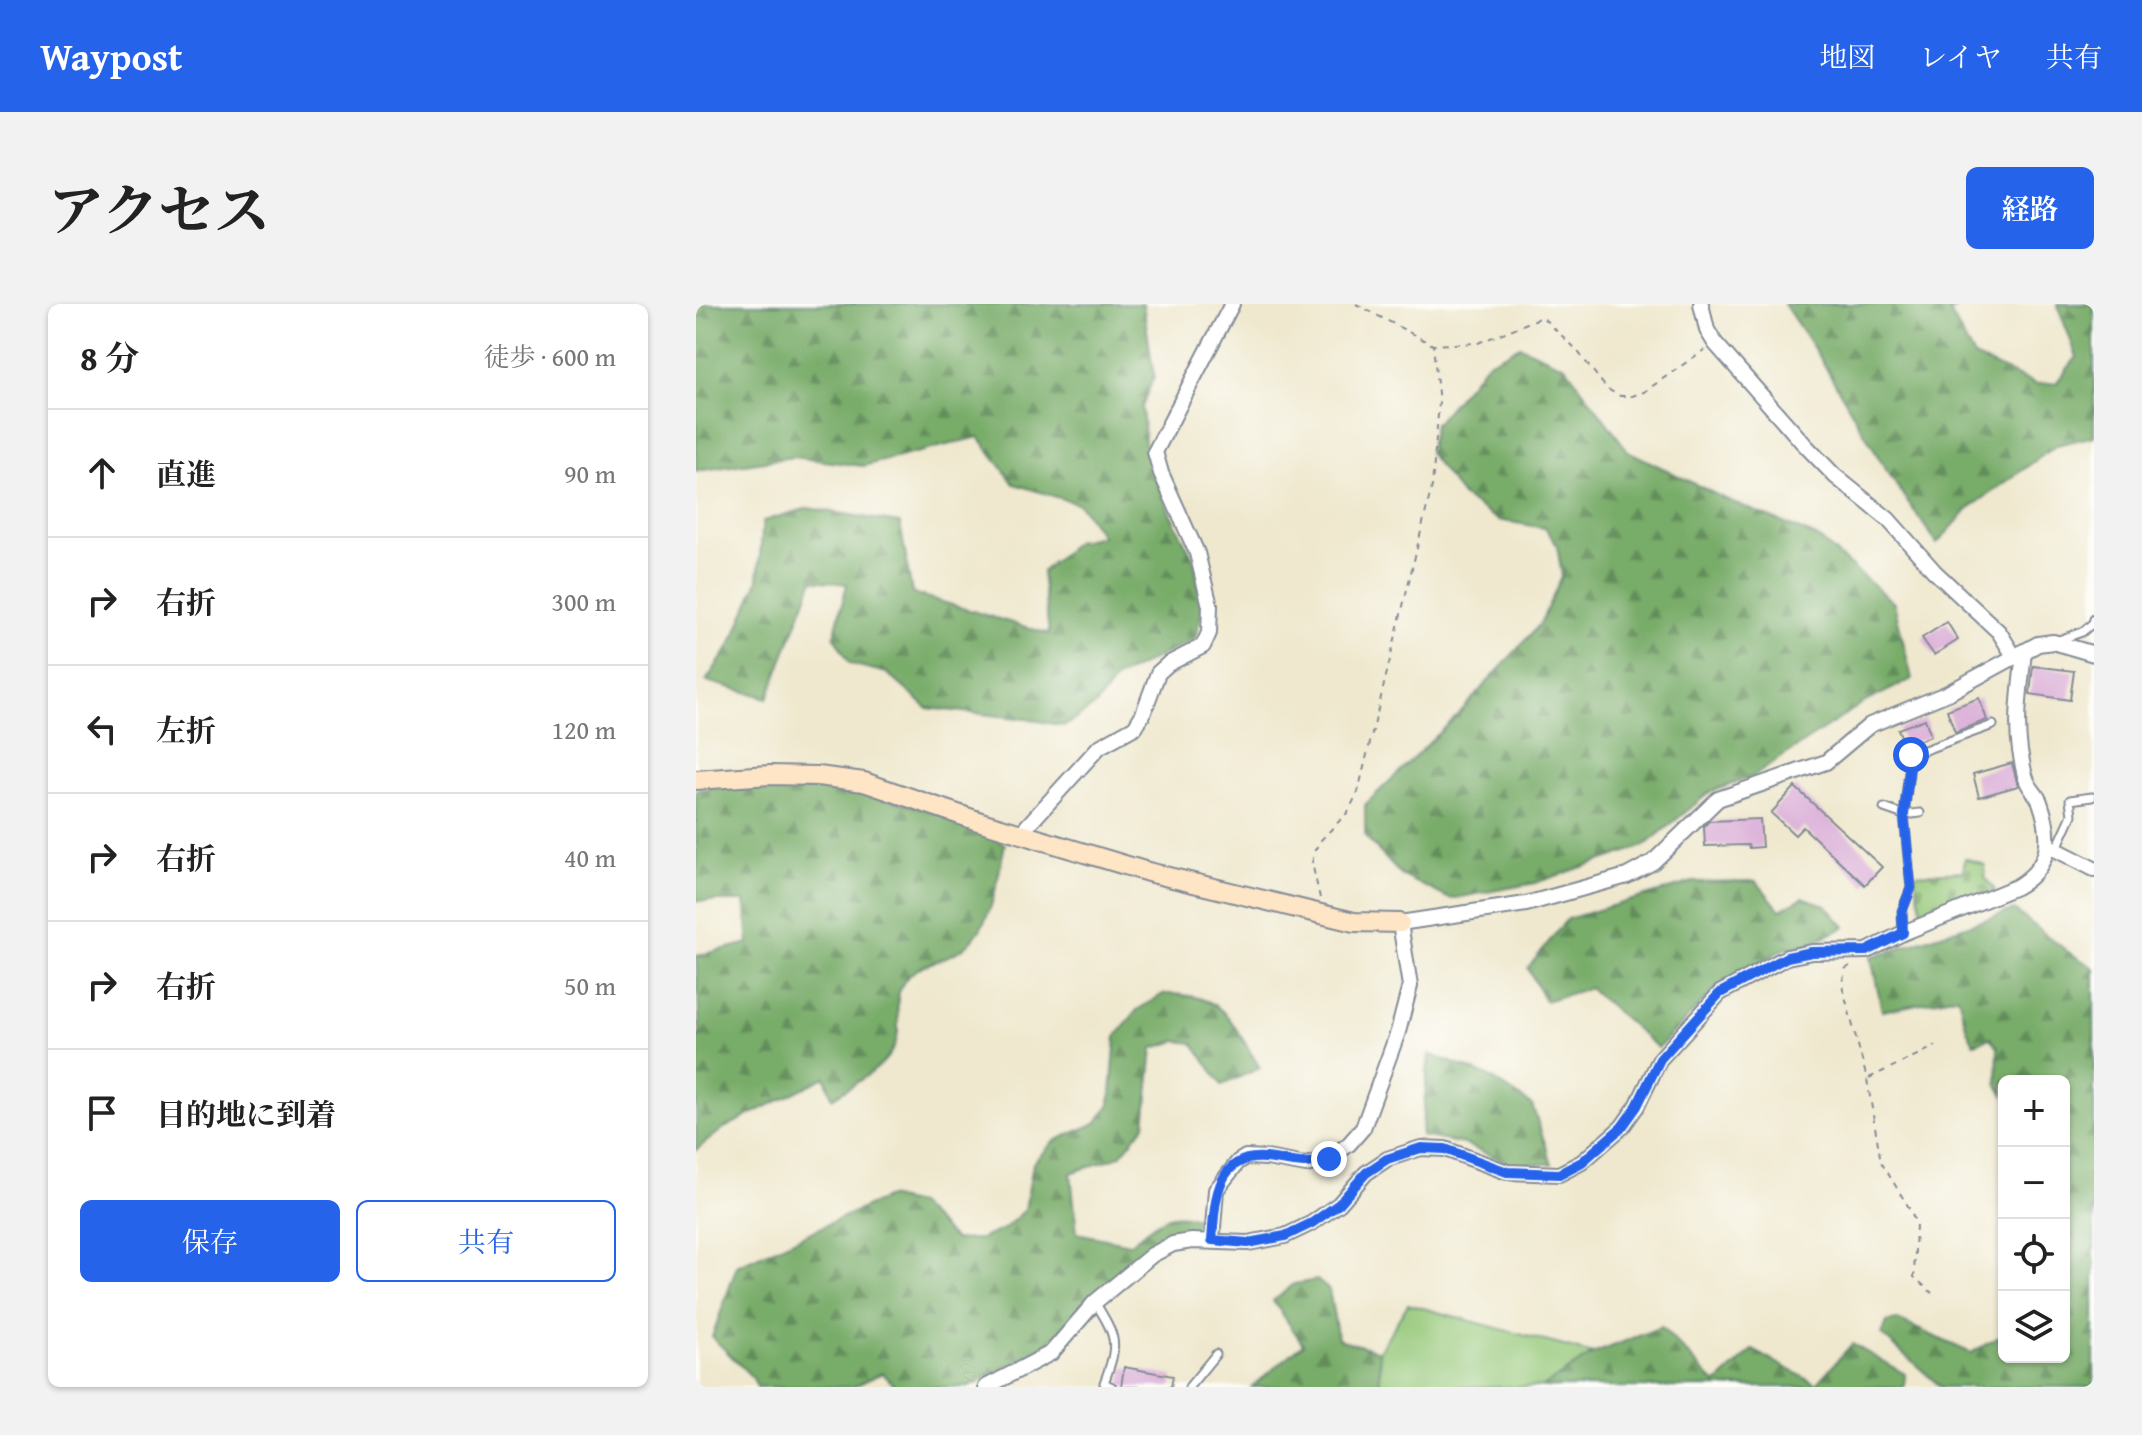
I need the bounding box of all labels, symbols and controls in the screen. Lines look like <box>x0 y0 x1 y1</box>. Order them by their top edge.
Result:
text: Waypost <box>40 28 182 84</box>
text: 地図 <box>1819 36 1875 77</box>
text: レイヤ <box>1919 36 2002 77</box>
text: 共有 <box>2046 36 2102 77</box>
button: 経路 <box>1966 167 2094 249</box>
text: アクセス <box>48 168 270 251</box>
text: 8 分 <box>80 333 139 382</box>
text: 徒歩 · 600 m <box>484 337 616 376</box>
icon: ahead <box>80 451 124 495</box>
text: 直進 <box>156 452 216 496</box>
text: 90 m <box>564 454 616 493</box>
icon: right <box>80 579 124 623</box>
text: 右折 <box>156 580 216 624</box>
text: 300 m <box>551 582 616 621</box>
icon: left <box>80 707 124 751</box>
text: 左折 <box>156 708 216 752</box>
text: 120 m <box>551 710 616 749</box>
route start <box>1893 737 1929 773</box>
icon: right <box>80 835 124 879</box>
text: 右折 <box>156 836 216 880</box>
text: 40 m <box>564 838 616 877</box>
icon: right <box>80 963 124 1007</box>
text: 右折 <box>156 964 216 1008</box>
text: 50 m <box>564 966 616 1005</box>
map controls <box>1998 1075 2070 1363</box>
button: + <box>1998 1075 2070 1147</box>
icon: arrive <box>80 1091 124 1135</box>
text: 目的地に到着 <box>156 1092 336 1136</box>
route end <box>1311 1141 1347 1177</box>
button: − <box>1998 1147 2070 1219</box>
button: 保存 <box>80 1200 340 1282</box>
button: 共有 <box>356 1200 616 1282</box>
button: locate <box>1998 1219 2070 1291</box>
button: layers <box>1998 1291 2070 1363</box>

